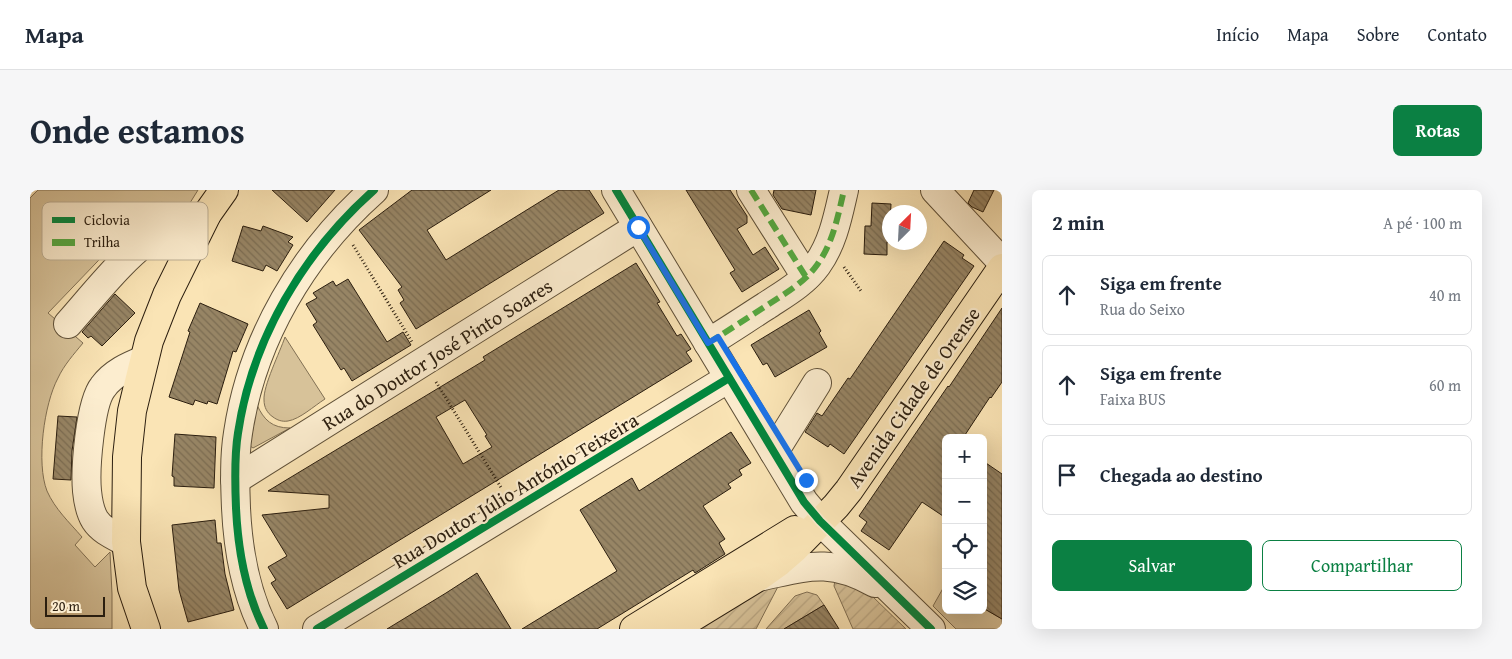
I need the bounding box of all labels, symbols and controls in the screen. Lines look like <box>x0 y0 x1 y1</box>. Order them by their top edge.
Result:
text: Mapa <box>25 17 84 52</box>
text: Início <box>1216 21 1259 48</box>
text: Mapa <box>1287 21 1329 48</box>
text: Sobre <box>1357 21 1400 48</box>
text: Contato <box>1428 21 1487 48</box>
text: Onde estamos <box>30 105 245 156</box>
button: Rotas <box>1393 105 1482 156</box>
legend <box>42 202 208 260</box>
north arrow <box>882 205 927 250</box>
text: 2 min <box>1052 207 1104 238</box>
text: Ciclovia <box>84 210 130 230</box>
text: A pé · 100 m <box>1383 211 1462 235</box>
route start <box>627 216 650 239</box>
text: Trilha <box>84 232 120 252</box>
text: Siga em frente <box>1100 269 1222 297</box>
street label: Rua do Doutor José Pinto Soares <box>316 271 558 437</box>
icon: ahead <box>1053 281 1081 309</box>
text: 40 m <box>1429 283 1461 307</box>
text: Rua do Seixo <box>1100 297 1185 321</box>
street label: Avenida Cidade de Orense <box>839 301 987 493</box>
text: Siga em frente <box>1100 359 1222 387</box>
icon: ahead <box>1053 371 1081 399</box>
text: 60 m <box>1429 373 1461 397</box>
text: Faixa BUS <box>1100 387 1166 411</box>
street label: Rua Doutor Júlio António Teixeira <box>387 405 644 575</box>
map controls <box>942 434 987 614</box>
button: + <box>942 434 987 479</box>
icon: arrive <box>1053 461 1081 489</box>
text: Chegada ao destino <box>1100 461 1263 489</box>
route end <box>795 469 818 492</box>
button: − <box>942 479 987 524</box>
button: locate <box>942 524 987 569</box>
button: Salvar <box>1052 540 1252 591</box>
button: Compartilhar <box>1262 540 1462 591</box>
button: layers <box>942 569 987 614</box>
scale bar <box>45 594 105 617</box>
text: 20 m <box>52 596 80 616</box>

